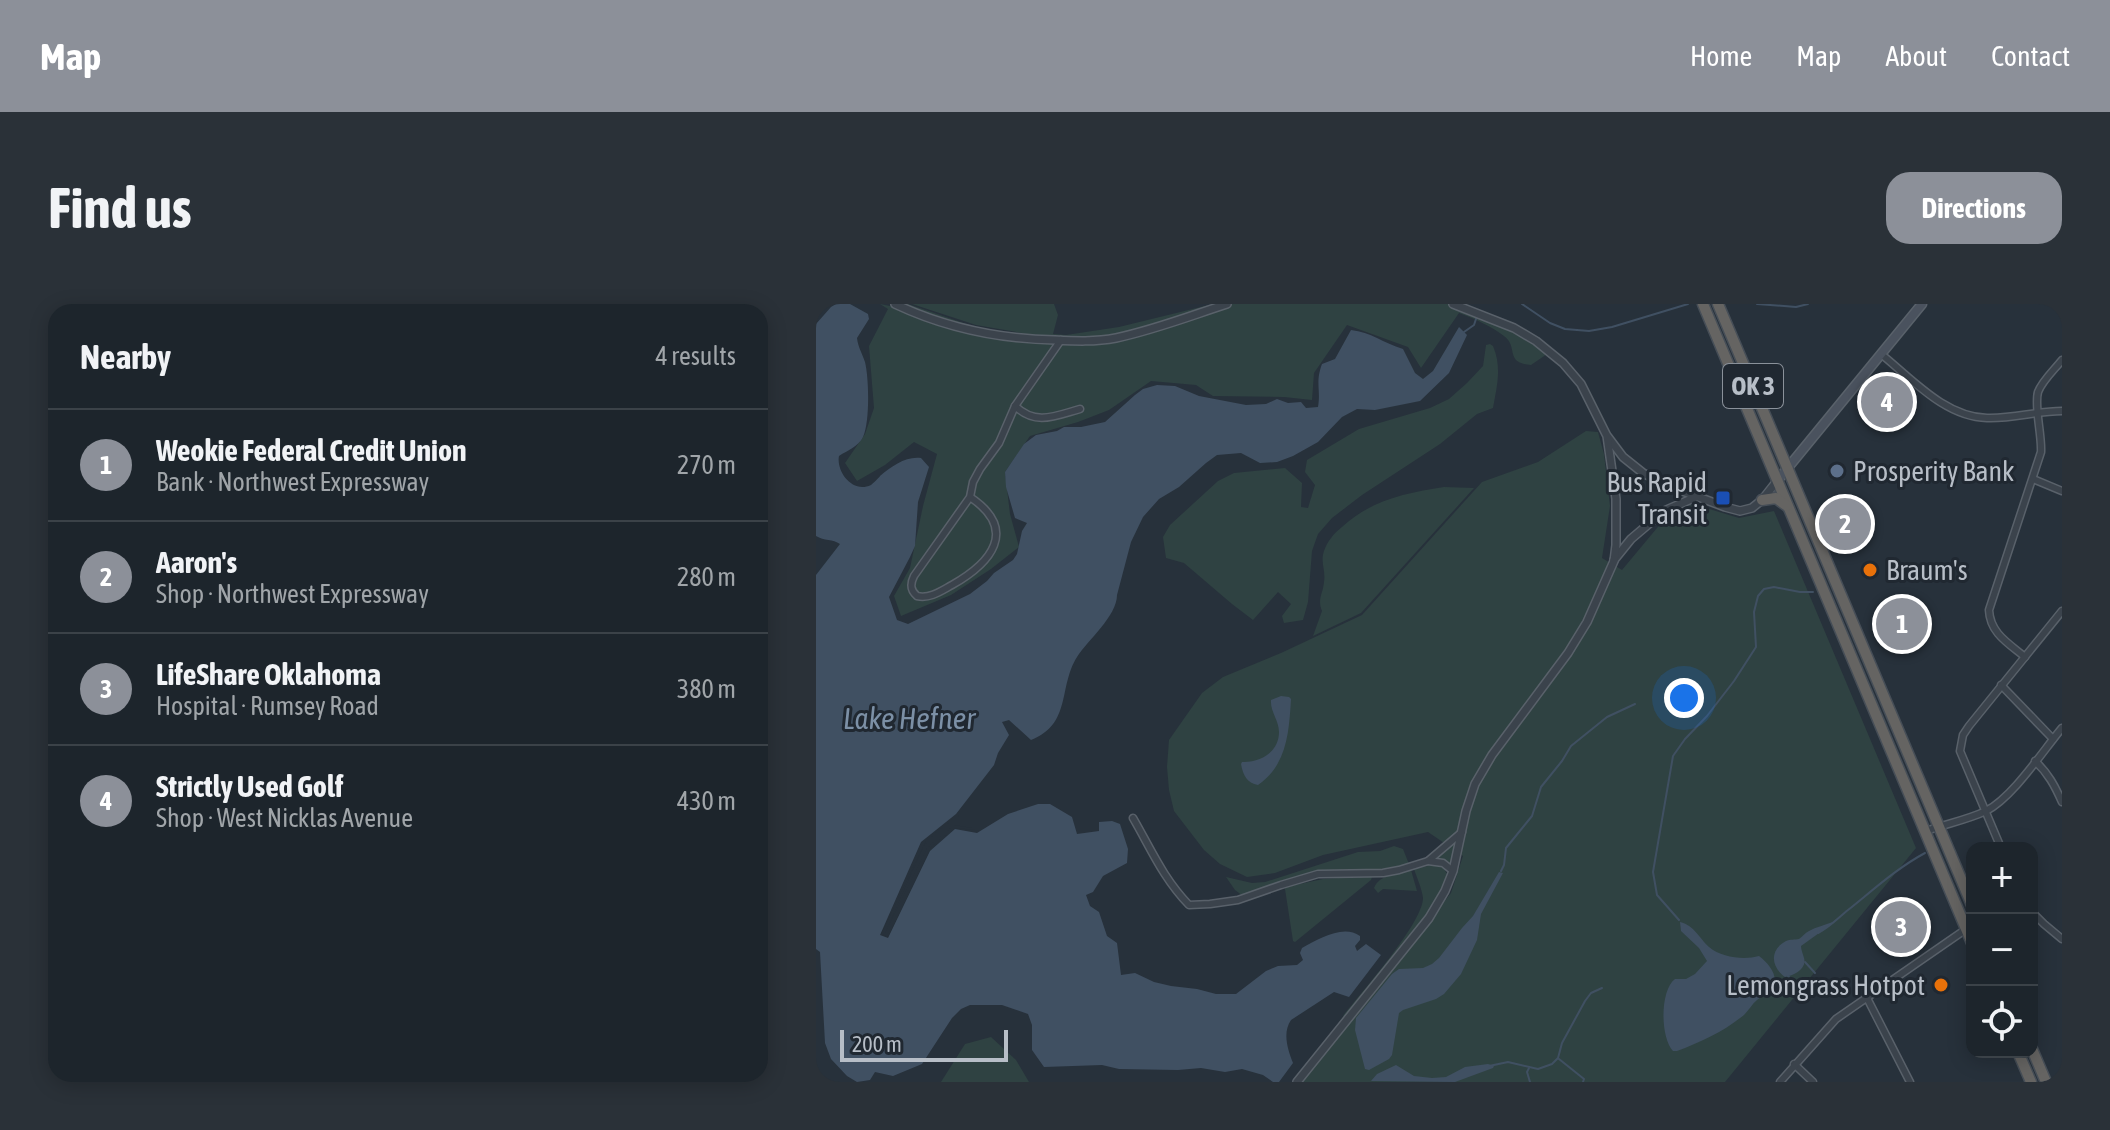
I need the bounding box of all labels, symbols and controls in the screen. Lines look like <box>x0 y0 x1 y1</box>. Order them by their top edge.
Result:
text: Map <box>40 35 101 78</box>
text: Home <box>1690 40 1752 72</box>
text: Map <box>1796 40 1841 72</box>
text: About <box>1885 40 1947 72</box>
text: Contact <box>1991 40 2070 72</box>
button: Directions <box>1886 172 2062 244</box>
text: Find us <box>48 176 192 240</box>
text: Nearby <box>80 337 171 376</box>
text: 4 results <box>655 341 736 371</box>
road number: OK 3 <box>1723 364 1783 408</box>
pin: 4 <box>1861 372 1913 432</box>
text: Weokie Federal Credit Union <box>156 433 467 467</box>
text: 1 <box>100 450 112 480</box>
text: 270 m <box>677 450 736 480</box>
place label: Prosperity Bank <box>1853 455 2014 487</box>
marker: Prosperity Bank <box>1828 462 1846 480</box>
place label: Bus Rapid Transit <box>1606 466 1707 530</box>
text: Bank · Northwest Expressway <box>156 467 429 497</box>
marker: Bus Rapid Transit <box>1714 489 1732 507</box>
pin: 2 <box>1819 494 1871 554</box>
text: Aaron's <box>156 545 237 579</box>
place label: Braum's <box>1886 554 1968 586</box>
marker: Braum's <box>1861 561 1879 579</box>
text: 2 <box>100 562 112 592</box>
text: 280 m <box>677 562 736 592</box>
text: Shop · Northwest Expressway <box>156 579 429 609</box>
pin: 1 <box>1876 594 1928 654</box>
text: LifeShare Oklahoma <box>156 657 381 691</box>
text: 3 <box>100 674 112 704</box>
text: 380 m <box>677 674 736 704</box>
your location <box>1664 678 1704 718</box>
text: Hospital · Rumsey Road <box>156 691 379 721</box>
water label: Lake Hefner <box>843 701 976 735</box>
text: Strictly Used Golf <box>156 769 343 803</box>
text: 4 <box>100 786 112 816</box>
text: 430 m <box>677 786 736 816</box>
text: Shop · West Nicklas Avenue <box>156 803 413 833</box>
map controls <box>1966 842 2038 1058</box>
button: + <box>1966 842 2038 914</box>
pin: 3 <box>1875 897 1927 957</box>
button: − <box>1966 914 2038 986</box>
place label: Lemongrass Hotpot <box>1726 969 1925 1001</box>
marker: Lemongrass Hotpot <box>1932 976 1950 994</box>
button: locate <box>1966 986 2038 1058</box>
scale bar <box>840 1026 1008 1062</box>
text: 200 m <box>852 1031 902 1057</box>

